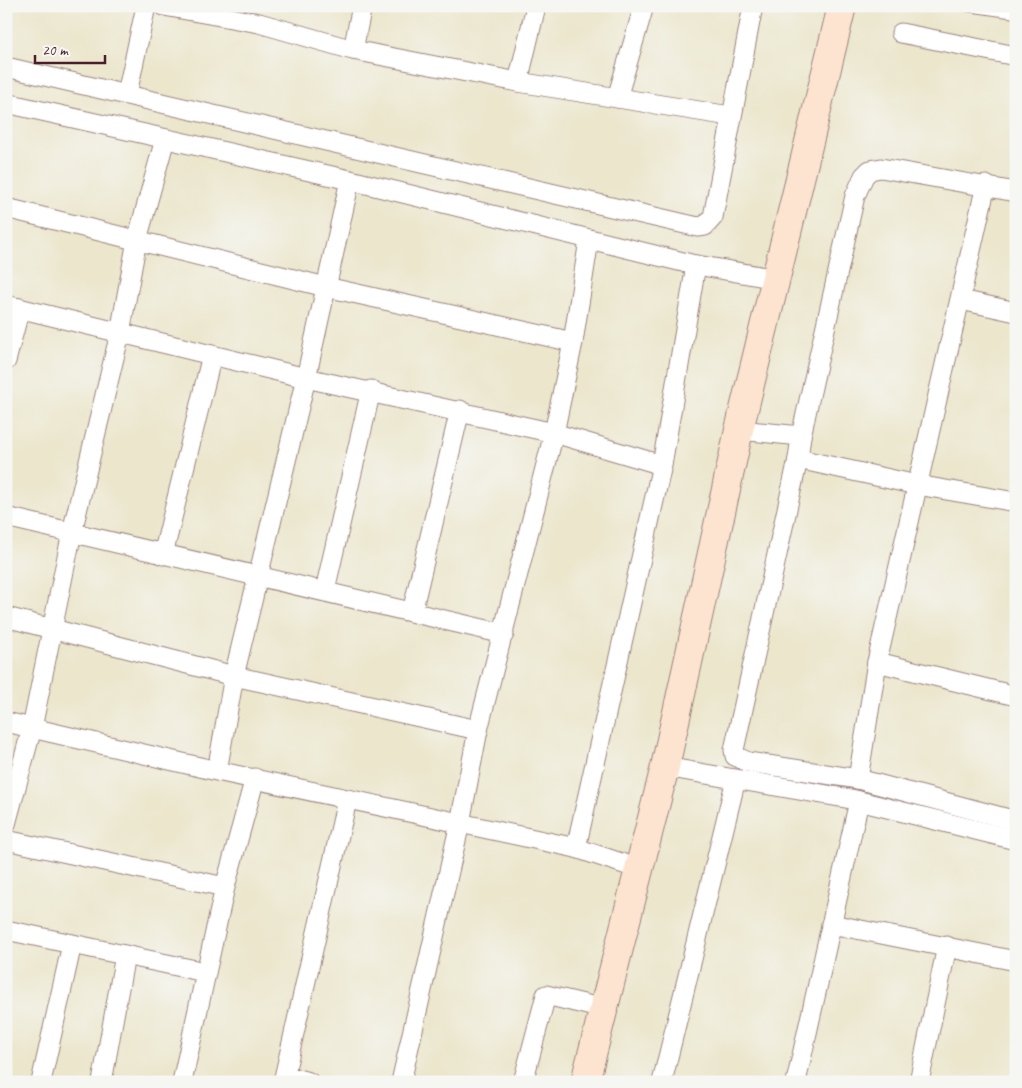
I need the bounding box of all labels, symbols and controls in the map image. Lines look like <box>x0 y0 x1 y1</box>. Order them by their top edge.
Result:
scale bar <box>35 32 105 64</box>
text: 20 m <box>42 41 69 60</box>

